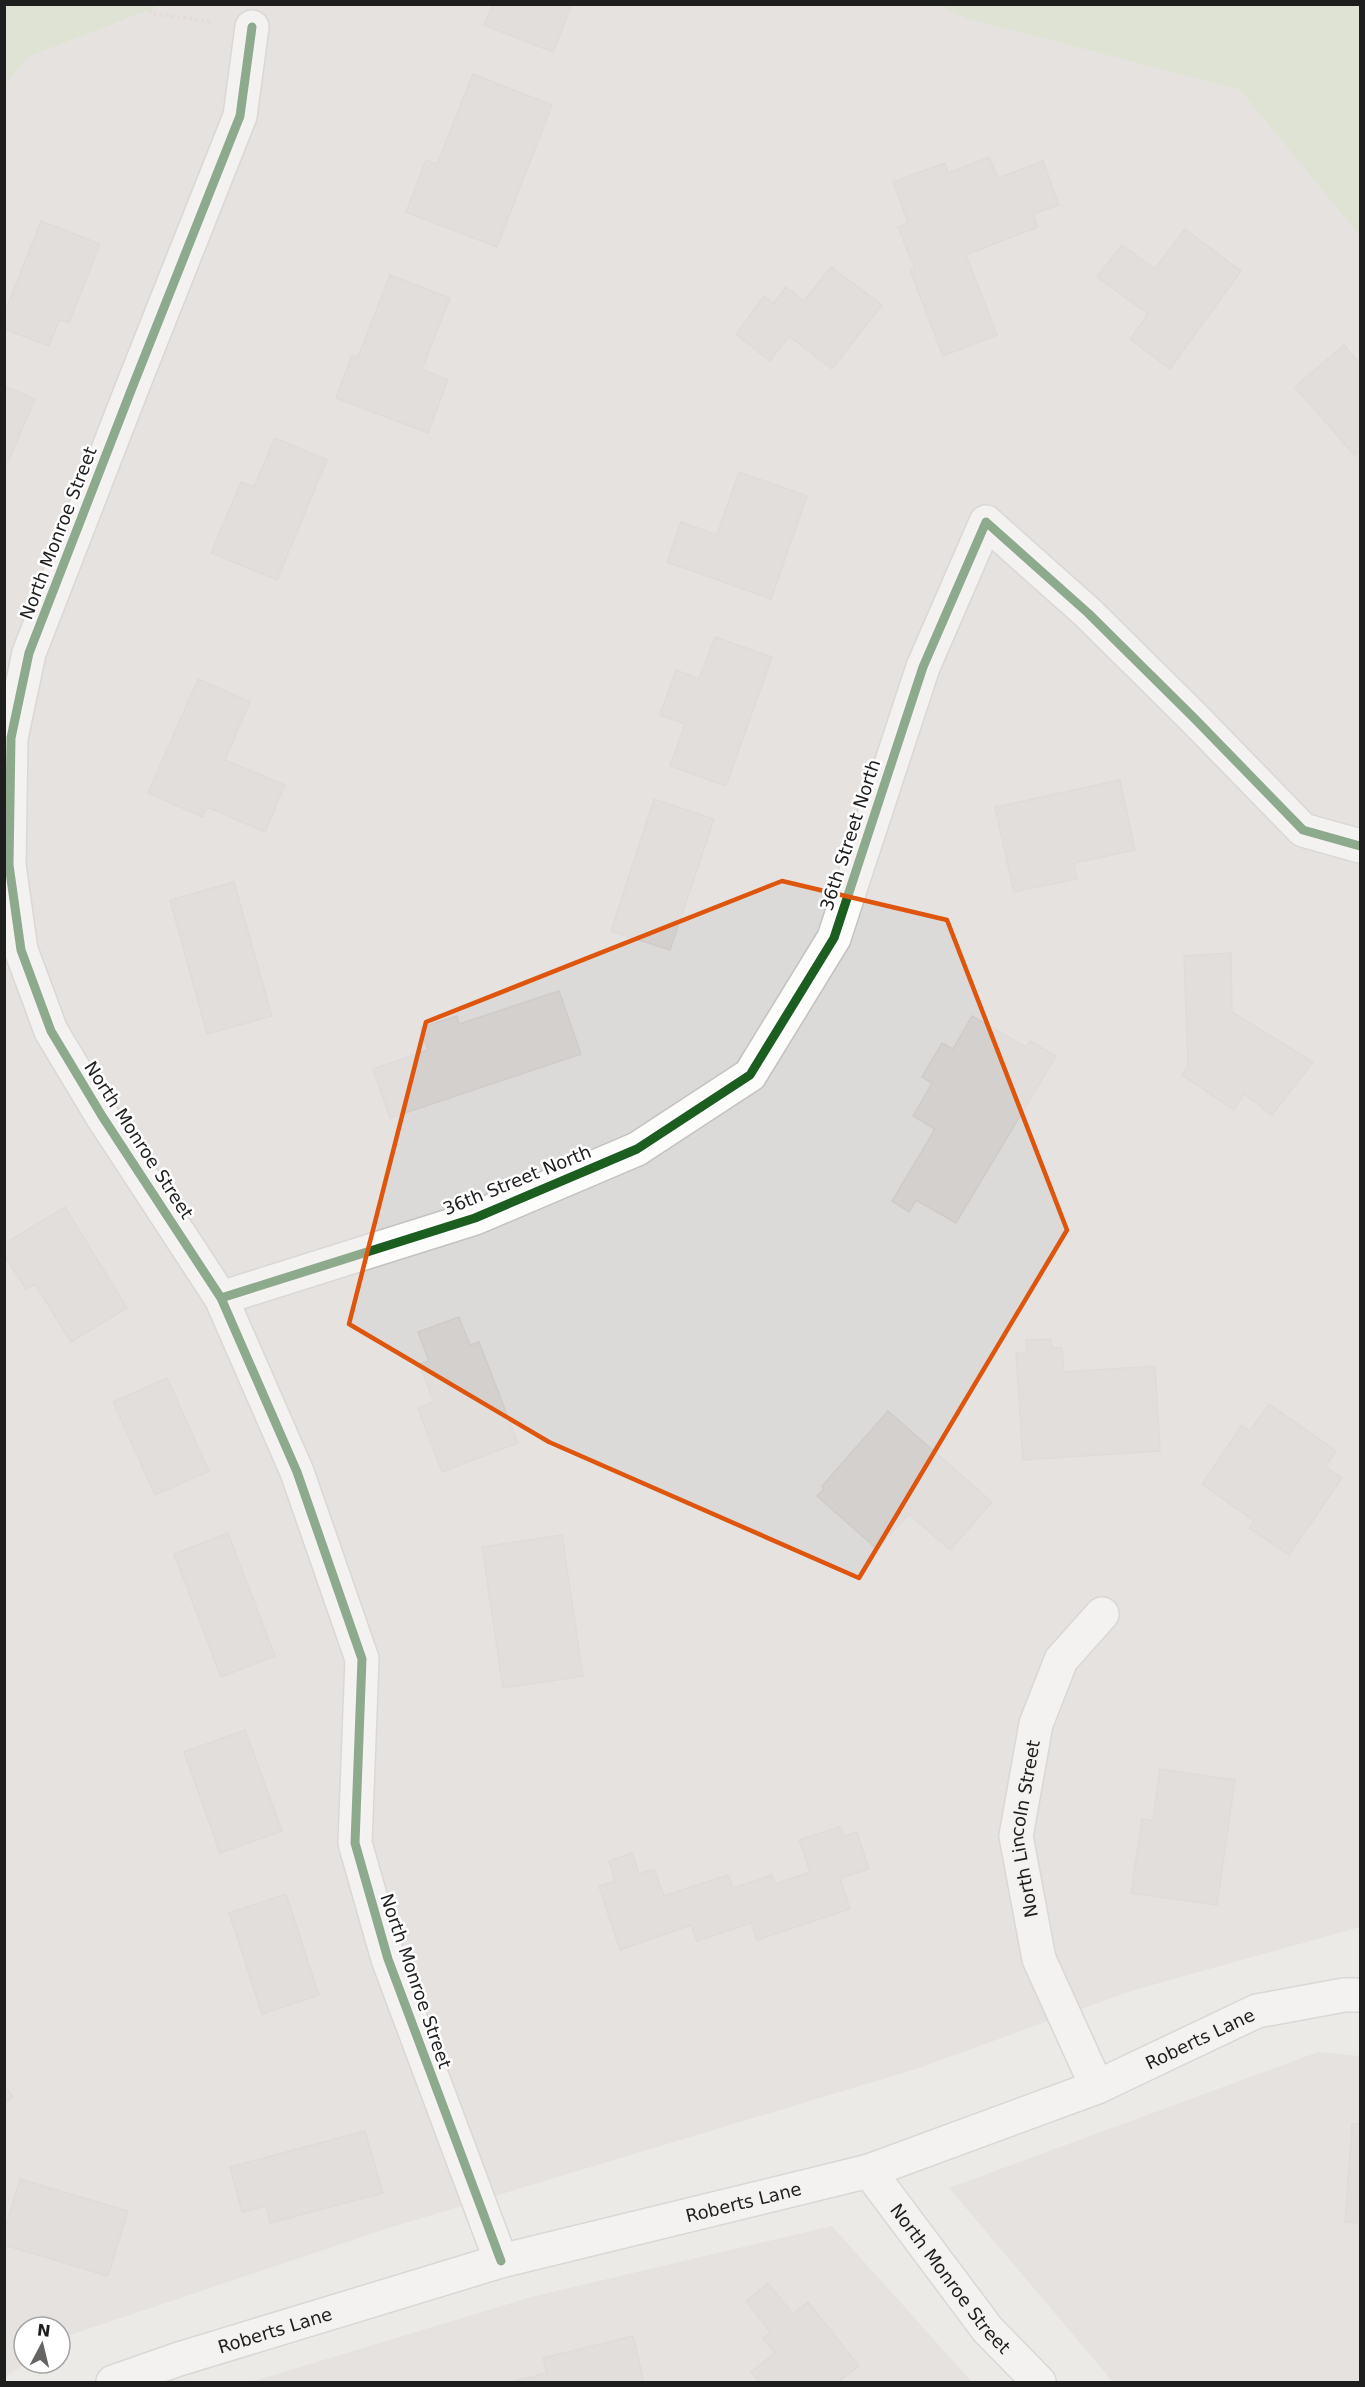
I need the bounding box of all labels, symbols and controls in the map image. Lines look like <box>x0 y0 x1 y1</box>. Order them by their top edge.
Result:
street label: North Monroe Street <box>15 444 101 622</box>
street label: 36th Street North <box>816 757 884 913</box>
street label: North Monroe Street <box>80 1057 198 1223</box>
street label: 36th Street North <box>440 1141 594 1219</box>
street label: North Lincoln Street <box>1006 1738 1043 1919</box>
street label: North Monroe Street <box>376 1891 456 2071</box>
street label: Roberts Lane <box>1142 2003 1258 2073</box>
street label: Roberts Lane <box>683 2177 803 2226</box>
street label: North Monroe Street <box>886 2199 1015 2358</box>
street label: Roberts Lane <box>215 2303 334 2357</box>
north arrow <box>12 2315 72 2375</box>
text: N <box>36 2320 52 2341</box>

